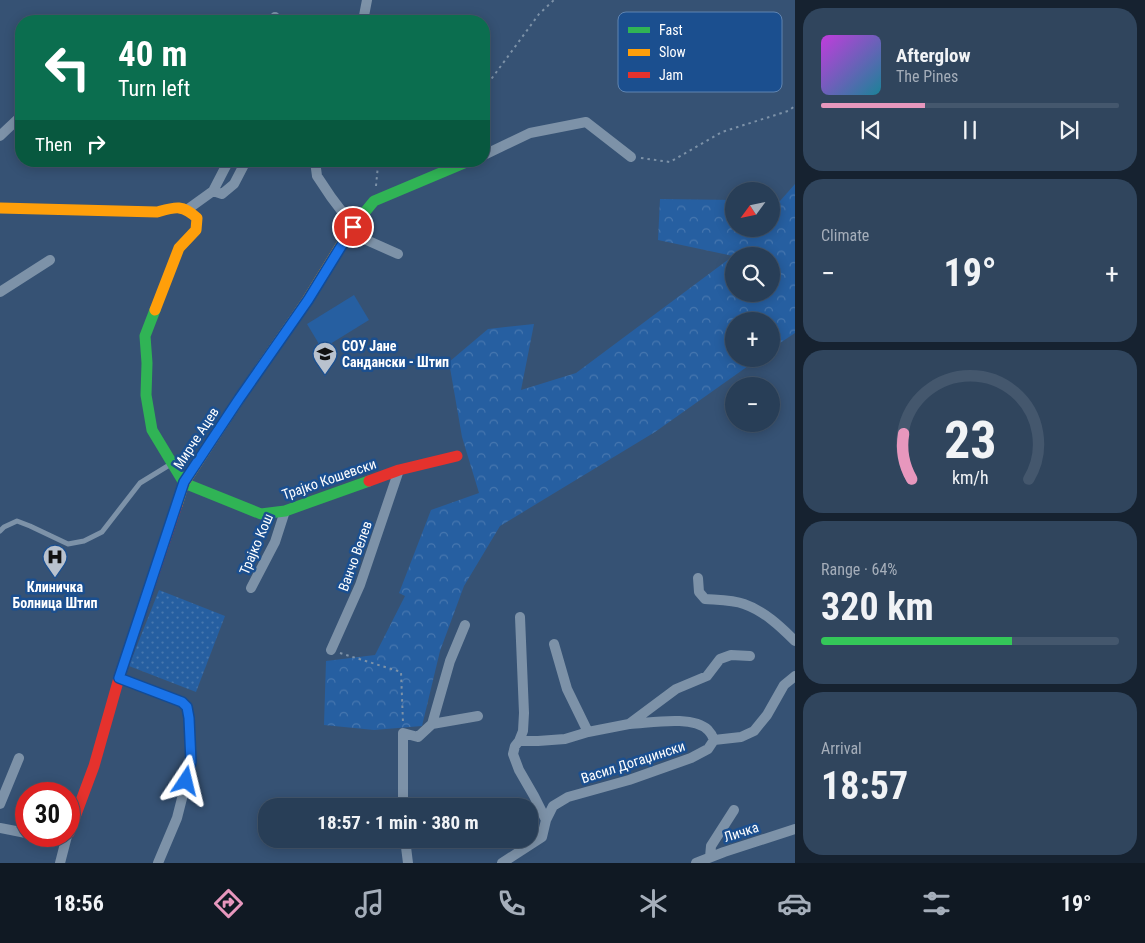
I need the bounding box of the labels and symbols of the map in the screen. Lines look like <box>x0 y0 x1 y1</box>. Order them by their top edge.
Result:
legend <box>618 12 782 92</box>
text: Fast <box>659 22 683 38</box>
text: Slow <box>659 44 686 60</box>
text: Jam <box>659 67 683 83</box>
north arrow <box>725 182 780 238</box>
pin <box>332 206 374 248</box>
place label: СОУ Јане Сандански - Штип <box>342 338 449 370</box>
school or university icon: СОУ Јане Сандански - Штип <box>312 341 338 375</box>
street label: Мирче Ацев <box>170 404 222 472</box>
street label: Трајко Кошевски <box>280 455 378 503</box>
street label: Трајко Кош <box>236 511 276 577</box>
street label: Ванчо Велев <box>335 519 375 593</box>
hospital icon: Клиничка Болница Штип <box>42 544 68 578</box>
place label: Клиничка Болница Штип <box>13 579 97 611</box>
street label: Васил Догаџински <box>579 738 687 786</box>
position arrow <box>159 754 211 806</box>
speed limit sign: 30 <box>15 782 80 847</box>
street label: Личка <box>721 819 761 845</box>

